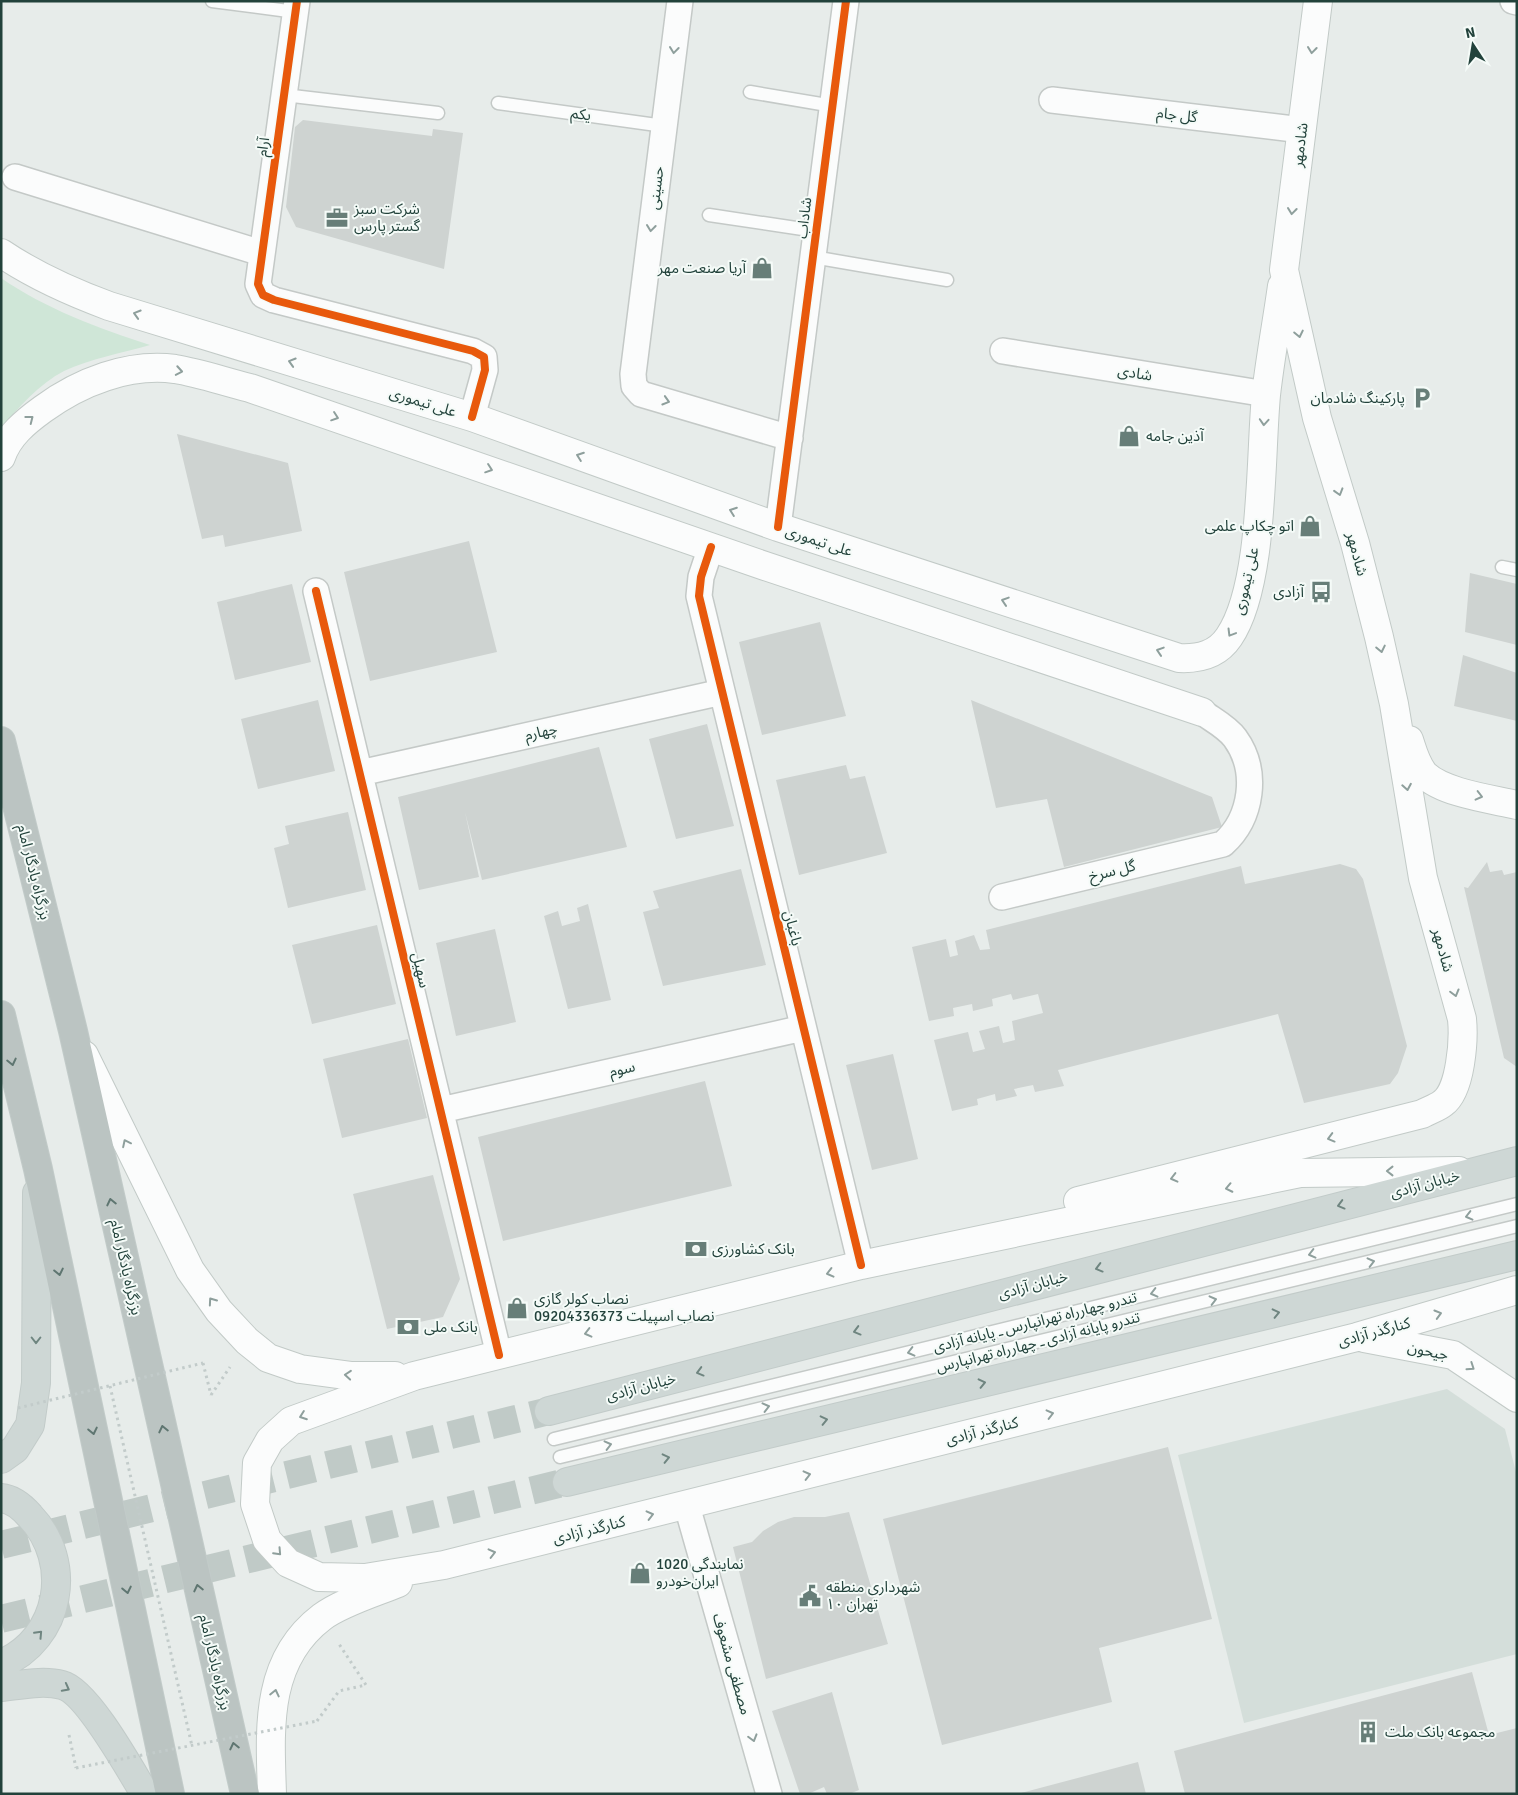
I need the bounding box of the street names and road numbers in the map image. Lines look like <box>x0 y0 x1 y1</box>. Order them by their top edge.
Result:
street label: یکم <box>569 104 592 126</box>
street label: گل جام <box>1155 104 1199 129</box>
street label: شادمهر <box>1288 121 1312 169</box>
street label: آرام <box>253 135 275 158</box>
street label: حسینی <box>644 165 668 211</box>
street label: شاداب <box>793 196 816 240</box>
street label: شادی <box>1116 361 1154 385</box>
street label: علی تیموری <box>387 383 459 421</box>
street label: علی تیموری <box>783 522 855 560</box>
street label: شادمهر <box>1342 529 1372 578</box>
street label: علی تیموری <box>1229 545 1263 617</box>
street label: چهارم <box>523 719 560 746</box>
street label: بزرگراه یادگار امام <box>11 822 55 922</box>
street label: گل سرخ <box>1087 856 1139 888</box>
street label: باغبان <box>780 908 806 948</box>
street label: شادمهر <box>1428 925 1458 974</box>
street label: سهیل <box>408 950 434 990</box>
street label: سوم <box>607 1057 637 1083</box>
street label: خیابان آزادی <box>1388 1166 1462 1202</box>
street label: بزرگراه یادگار امام <box>104 1217 146 1317</box>
street label: خیابان آزادی <box>996 1267 1070 1303</box>
street label: تندرو چهارراه تهرانپارس ـ پایانه آزادی <box>931 1288 1139 1357</box>
street label: تندرو پایانه آزادی ـ چهارراه تهرانپارس <box>934 1308 1142 1377</box>
street label: کنارگذر آزادی <box>1336 1313 1413 1350</box>
street label: جیحون <box>1406 1338 1450 1364</box>
street label: خیابان آزادی <box>604 1369 678 1405</box>
street label: کنارگذر آزادی <box>944 1413 1021 1449</box>
street label: کنارگذر آزادی <box>551 1512 628 1548</box>
street label: مصطفی مشعوف <box>709 1611 755 1717</box>
street label: بزرگراه یادگار امام <box>193 1612 235 1712</box>

